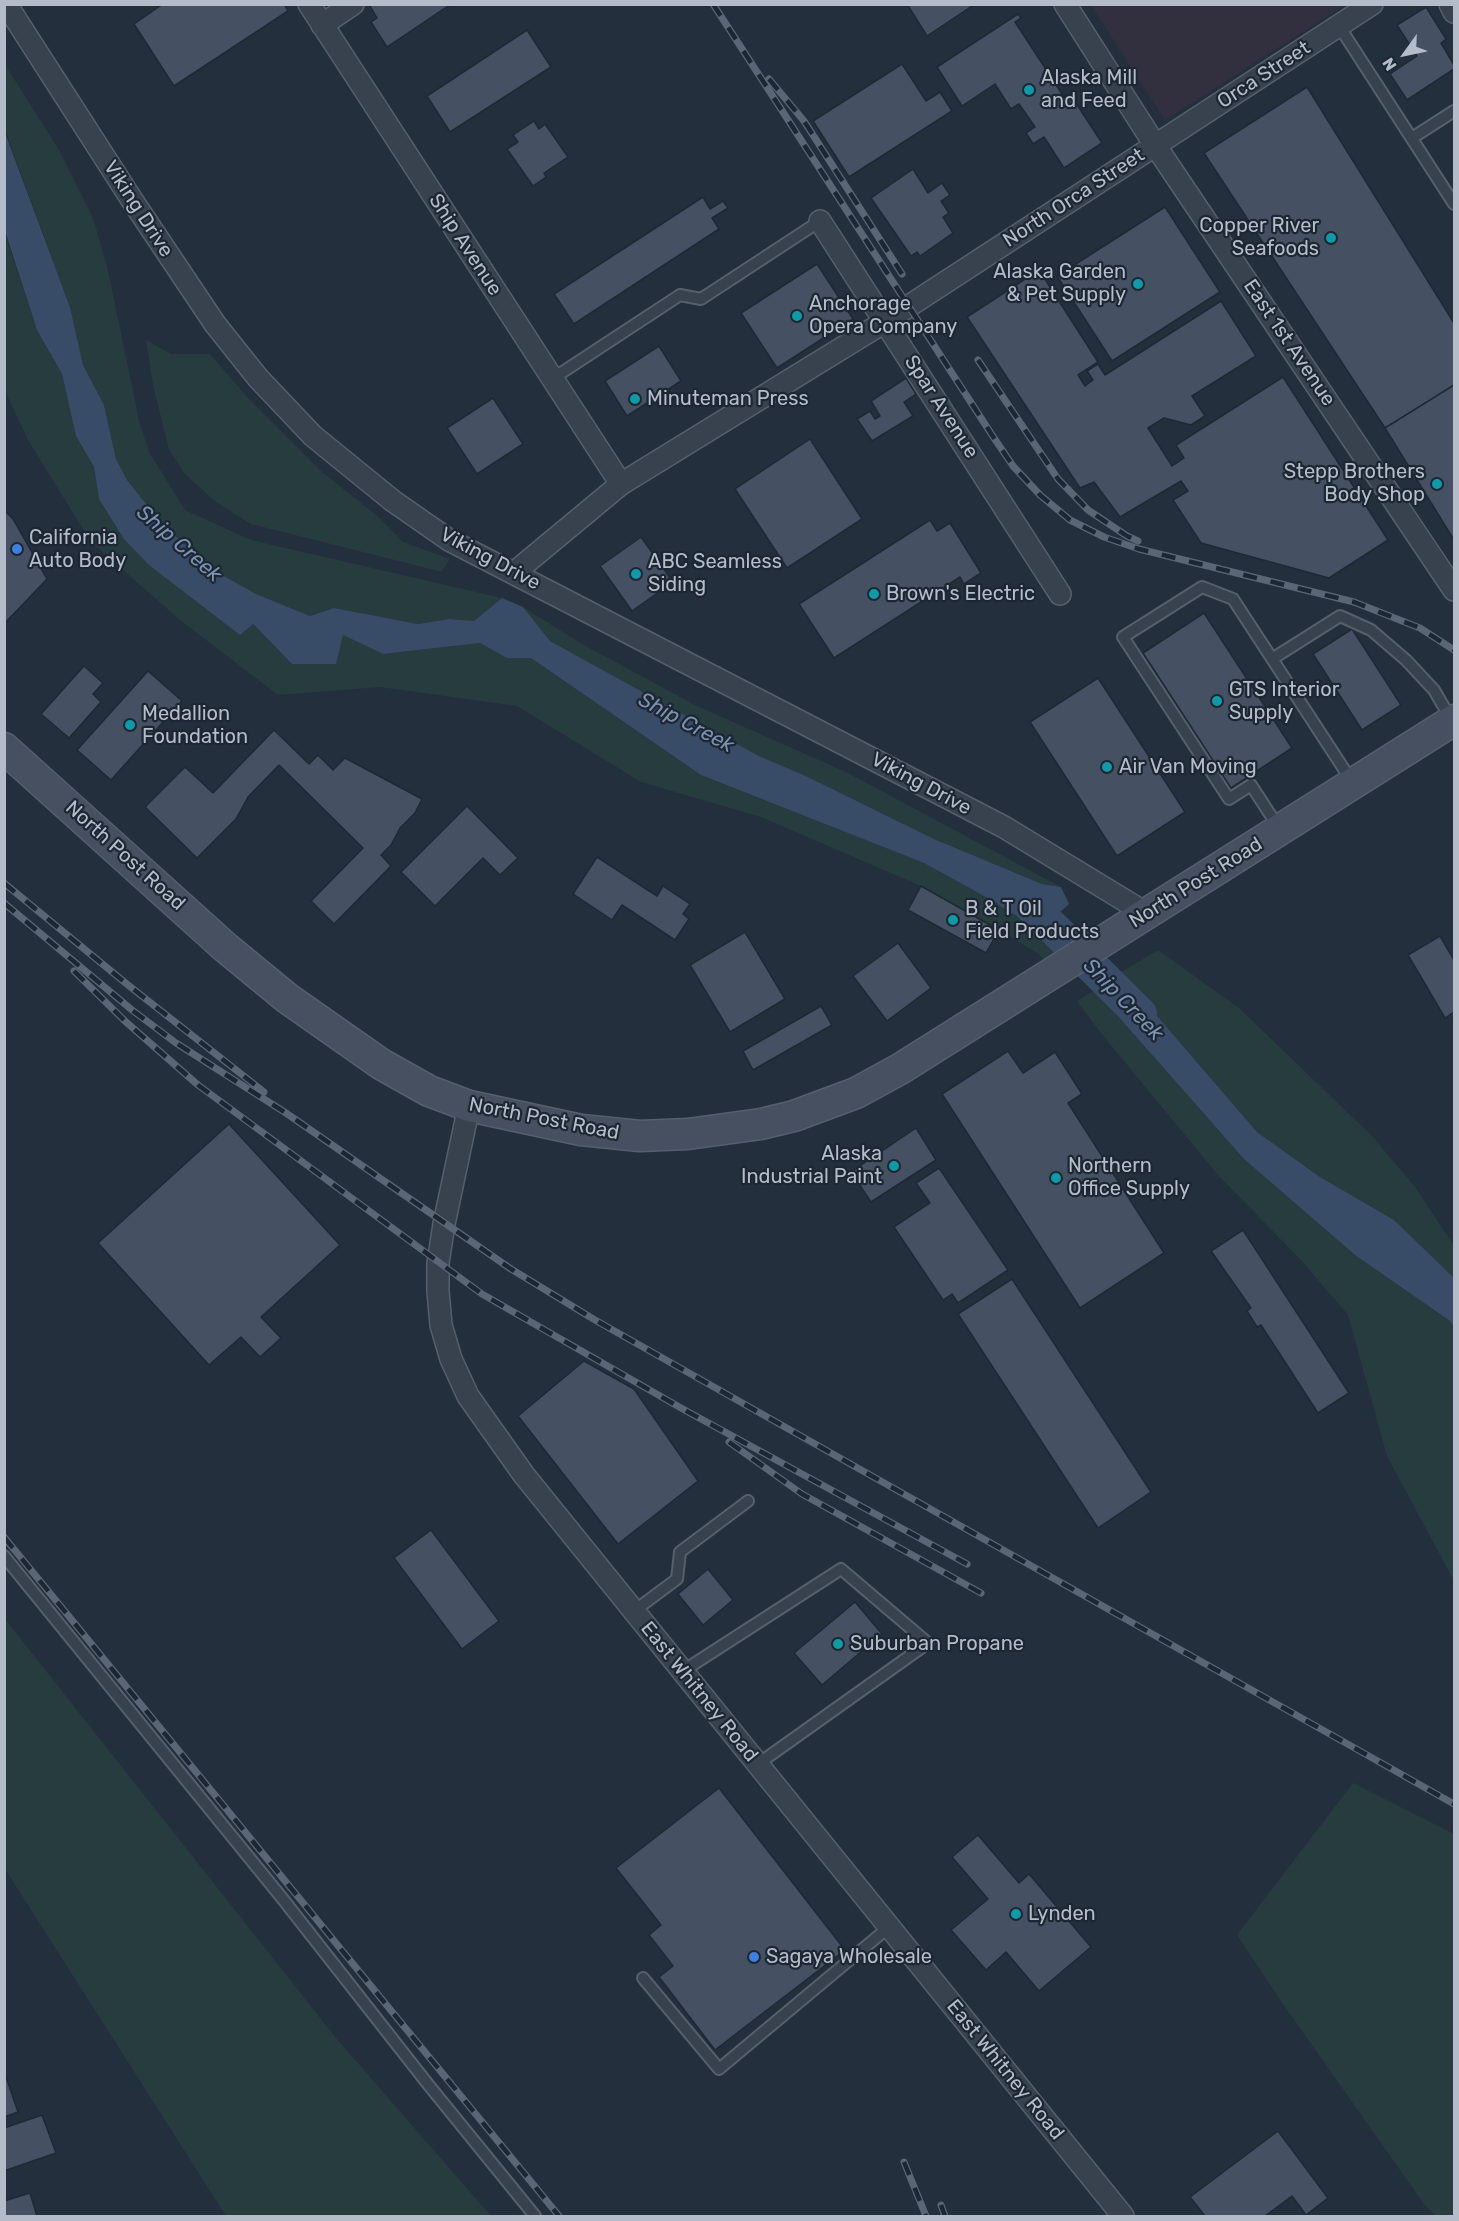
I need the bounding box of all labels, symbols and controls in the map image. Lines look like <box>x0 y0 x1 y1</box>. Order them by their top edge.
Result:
north arrow <box>1375 24 1435 84</box>
street label: Orca Street <box>1213 36 1315 114</box>
text: N <box>1378 54 1401 74</box>
place label: Alaska Mill and Feed <box>1041 66 1137 113</box>
marker: Alaska Mill and Feed <box>1022 83 1036 97</box>
street label: North Orca Street <box>999 143 1149 253</box>
street label: Viking Drive <box>98 156 178 262</box>
street label: Ship Avenue <box>423 190 507 300</box>
place label: Copper River Seafoods <box>1199 214 1319 261</box>
marker: Copper River Seafoods <box>1324 231 1338 245</box>
place label: Alaska Garden & Pet Supply <box>993 260 1126 307</box>
street label: East 1st Avenue <box>1238 275 1340 411</box>
marker: Alaska Garden & Pet Supply <box>1131 277 1145 291</box>
place label: Anchorage Opera Company <box>809 292 957 339</box>
marker: Anchorage Opera Company <box>790 309 804 323</box>
street label: Spar Avenue <box>899 351 983 463</box>
place label: Minuteman Press <box>647 387 809 411</box>
marker: Minuteman Press <box>628 392 642 406</box>
place label: Stepp Brothers Body Shop <box>1284 460 1425 507</box>
marker: Stepp Brothers Body Shop <box>1430 477 1444 491</box>
water label: Ship Creek <box>131 500 227 588</box>
street label: Viking Drive <box>436 523 544 595</box>
place label: California Auto Body <box>29 526 126 573</box>
marker: California Auto Body <box>10 542 24 556</box>
place label: ABC Seamless Siding <box>648 550 782 597</box>
marker: ABC Seamless Siding <box>629 567 643 581</box>
place label: Brown's Electric <box>886 582 1035 606</box>
marker: Brown's Electric <box>867 587 881 601</box>
place label: GTS Interior Supply <box>1229 678 1339 725</box>
water label: Ship Creek <box>634 687 738 759</box>
marker: GTS Interior Supply <box>1210 694 1224 708</box>
place label: Medallion Foundation <box>142 702 248 749</box>
marker: Medallion Foundation <box>123 718 137 732</box>
street label: Viking Drive <box>867 748 975 820</box>
place label: Air Van Moving <box>1119 755 1257 779</box>
marker: Air Van Moving <box>1100 760 1114 774</box>
street label: North Post Road <box>60 796 190 916</box>
street label: North Post Road <box>1125 832 1267 934</box>
place label: B & T Oil Field Products <box>965 897 1099 944</box>
marker: B & T Oil Field Products <box>946 913 960 927</box>
water label: Ship Creek <box>1078 954 1168 1046</box>
street label: North Post Road <box>467 1093 621 1145</box>
place label: Alaska Industrial Paint <box>741 1142 882 1189</box>
place label: Northern Office Supply <box>1068 1154 1190 1201</box>
marker: Alaska Industrial Paint <box>887 1159 901 1173</box>
marker: Northern Office Supply <box>1049 1171 1063 1185</box>
street label: East Whitney Road <box>635 1617 763 1767</box>
place label: Suburban Propane <box>850 1632 1024 1656</box>
marker: Suburban Propane <box>831 1637 845 1651</box>
place label: Lynden <box>1028 1902 1096 1926</box>
marker: Lynden <box>1009 1907 1023 1921</box>
place label: Sagaya Wholesale <box>766 1945 932 1969</box>
marker: Sagaya Wholesale <box>747 1950 761 1964</box>
street label: East Whitney Road <box>941 1995 1069 2145</box>

